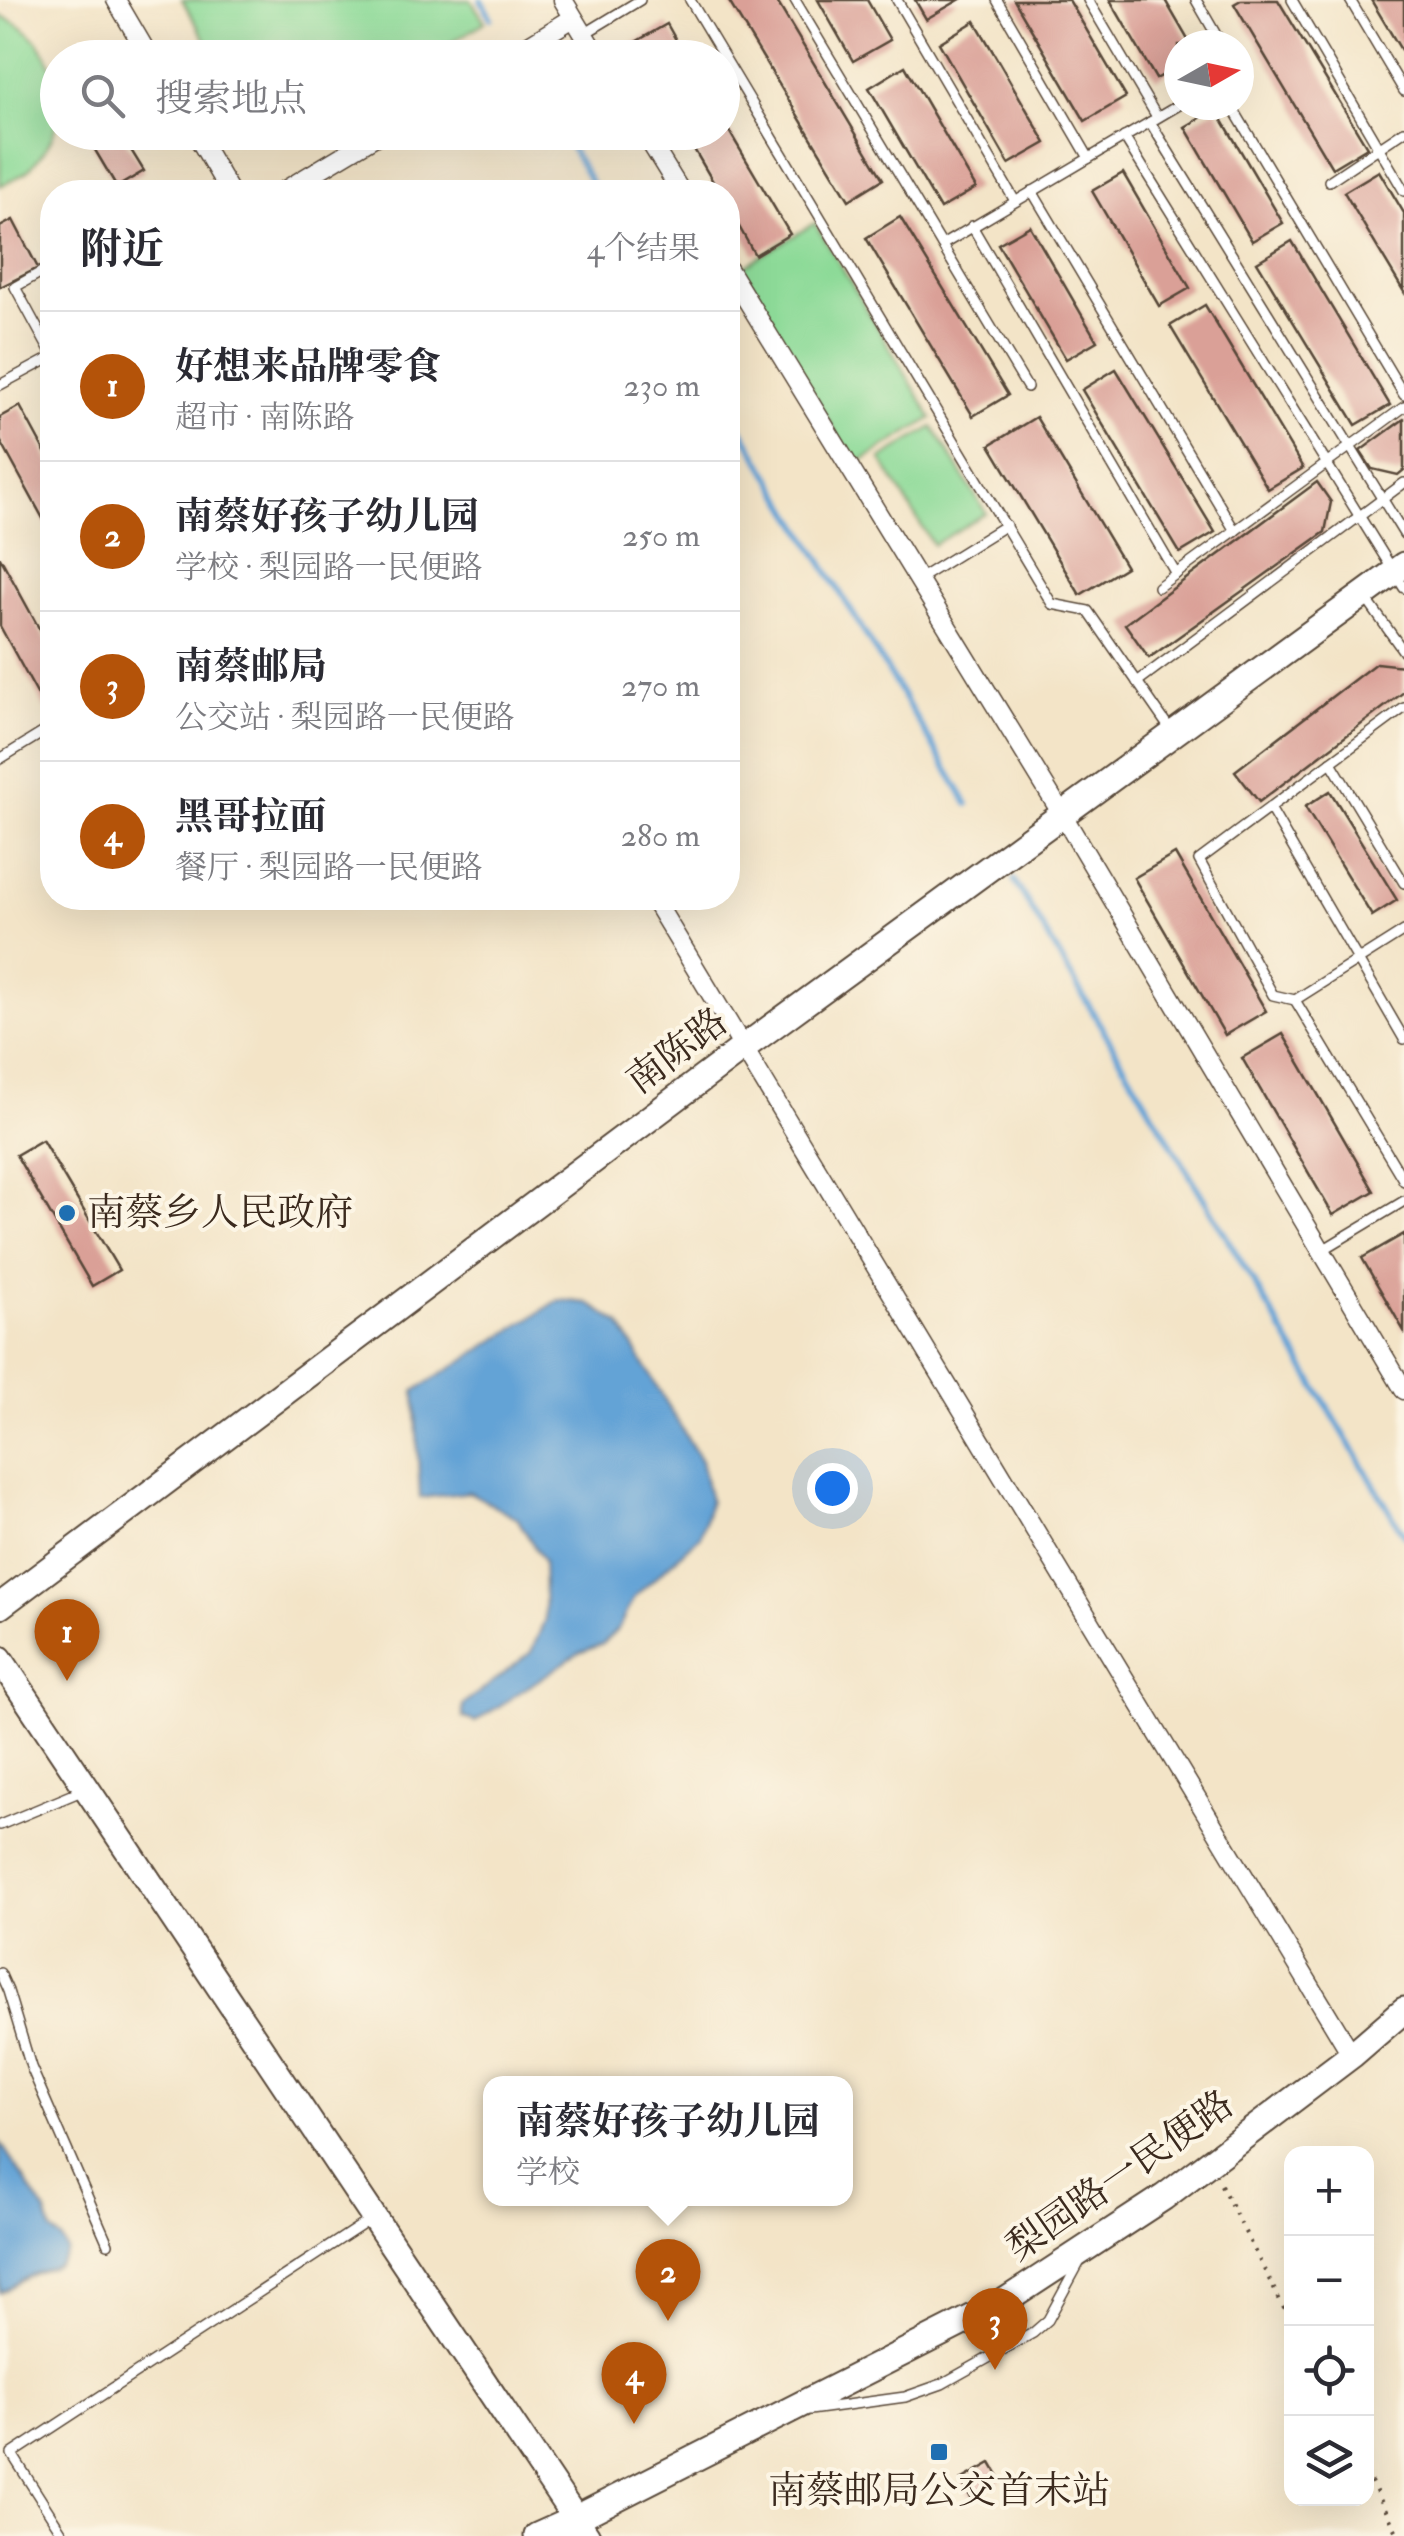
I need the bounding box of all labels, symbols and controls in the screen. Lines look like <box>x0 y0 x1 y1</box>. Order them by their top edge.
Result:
north arrow <box>1164 30 1254 120</box>
search box <box>40 40 740 150</box>
icon: search <box>75 68 130 123</box>
text: 搜索地点 <box>155 75 307 123</box>
text: 附近 <box>80 224 164 276</box>
text: 4个结果 <box>587 229 700 269</box>
text: 好想来品牌零食 <box>175 343 441 391</box>
text: 1 <box>107 366 118 406</box>
text: 230 m <box>624 366 700 406</box>
text: 超市 · 南陈路 <box>175 398 355 438</box>
text: 南蔡好孩子幼儿园 <box>175 493 479 541</box>
text: 2 <box>104 516 121 556</box>
text: 250 m <box>622 516 700 556</box>
text: 学校 · 梨园路一民便路 <box>175 548 483 588</box>
text: 南蔡邮局 <box>175 643 327 691</box>
text: 3 <box>106 666 119 706</box>
text: 270 m <box>621 666 700 706</box>
text: 公交站 · 梨园路一民便路 <box>175 698 515 738</box>
text: 黑哥拉面 <box>175 793 327 841</box>
text: 4 <box>104 816 121 856</box>
text: 280 m <box>621 816 700 856</box>
text: 餐厅 · 梨园路一民便路 <box>175 848 483 888</box>
street label: 南陈路 <box>617 998 737 1104</box>
place label: 南蔡乡人民政府 <box>87 1189 353 1237</box>
marker: 南蔡乡人民政府 <box>56 1202 78 1224</box>
your location <box>807 1463 858 1514</box>
pin: 1 <box>34 1598 100 1681</box>
popup <box>483 2076 853 2206</box>
street label: 梨园路一民便路 <box>997 2080 1243 2272</box>
text: 南蔡好孩子幼儿园 <box>516 2098 820 2146</box>
map controls <box>1284 2146 1374 2506</box>
button: + <box>1284 2146 1374 2236</box>
text: 学校 <box>516 2153 580 2193</box>
button: − <box>1284 2236 1374 2326</box>
pin: 2 <box>636 2238 700 2321</box>
pin: 3 <box>962 2288 1028 2370</box>
button: locate <box>1284 2326 1374 2416</box>
pin: 4 <box>602 2342 666 2424</box>
button: layers <box>1284 2416 1374 2506</box>
marker: 南蔡邮局公交首末站 <box>928 2441 950 2463</box>
place label: 南蔡邮局公交首末站 <box>768 2467 1110 2515</box>

